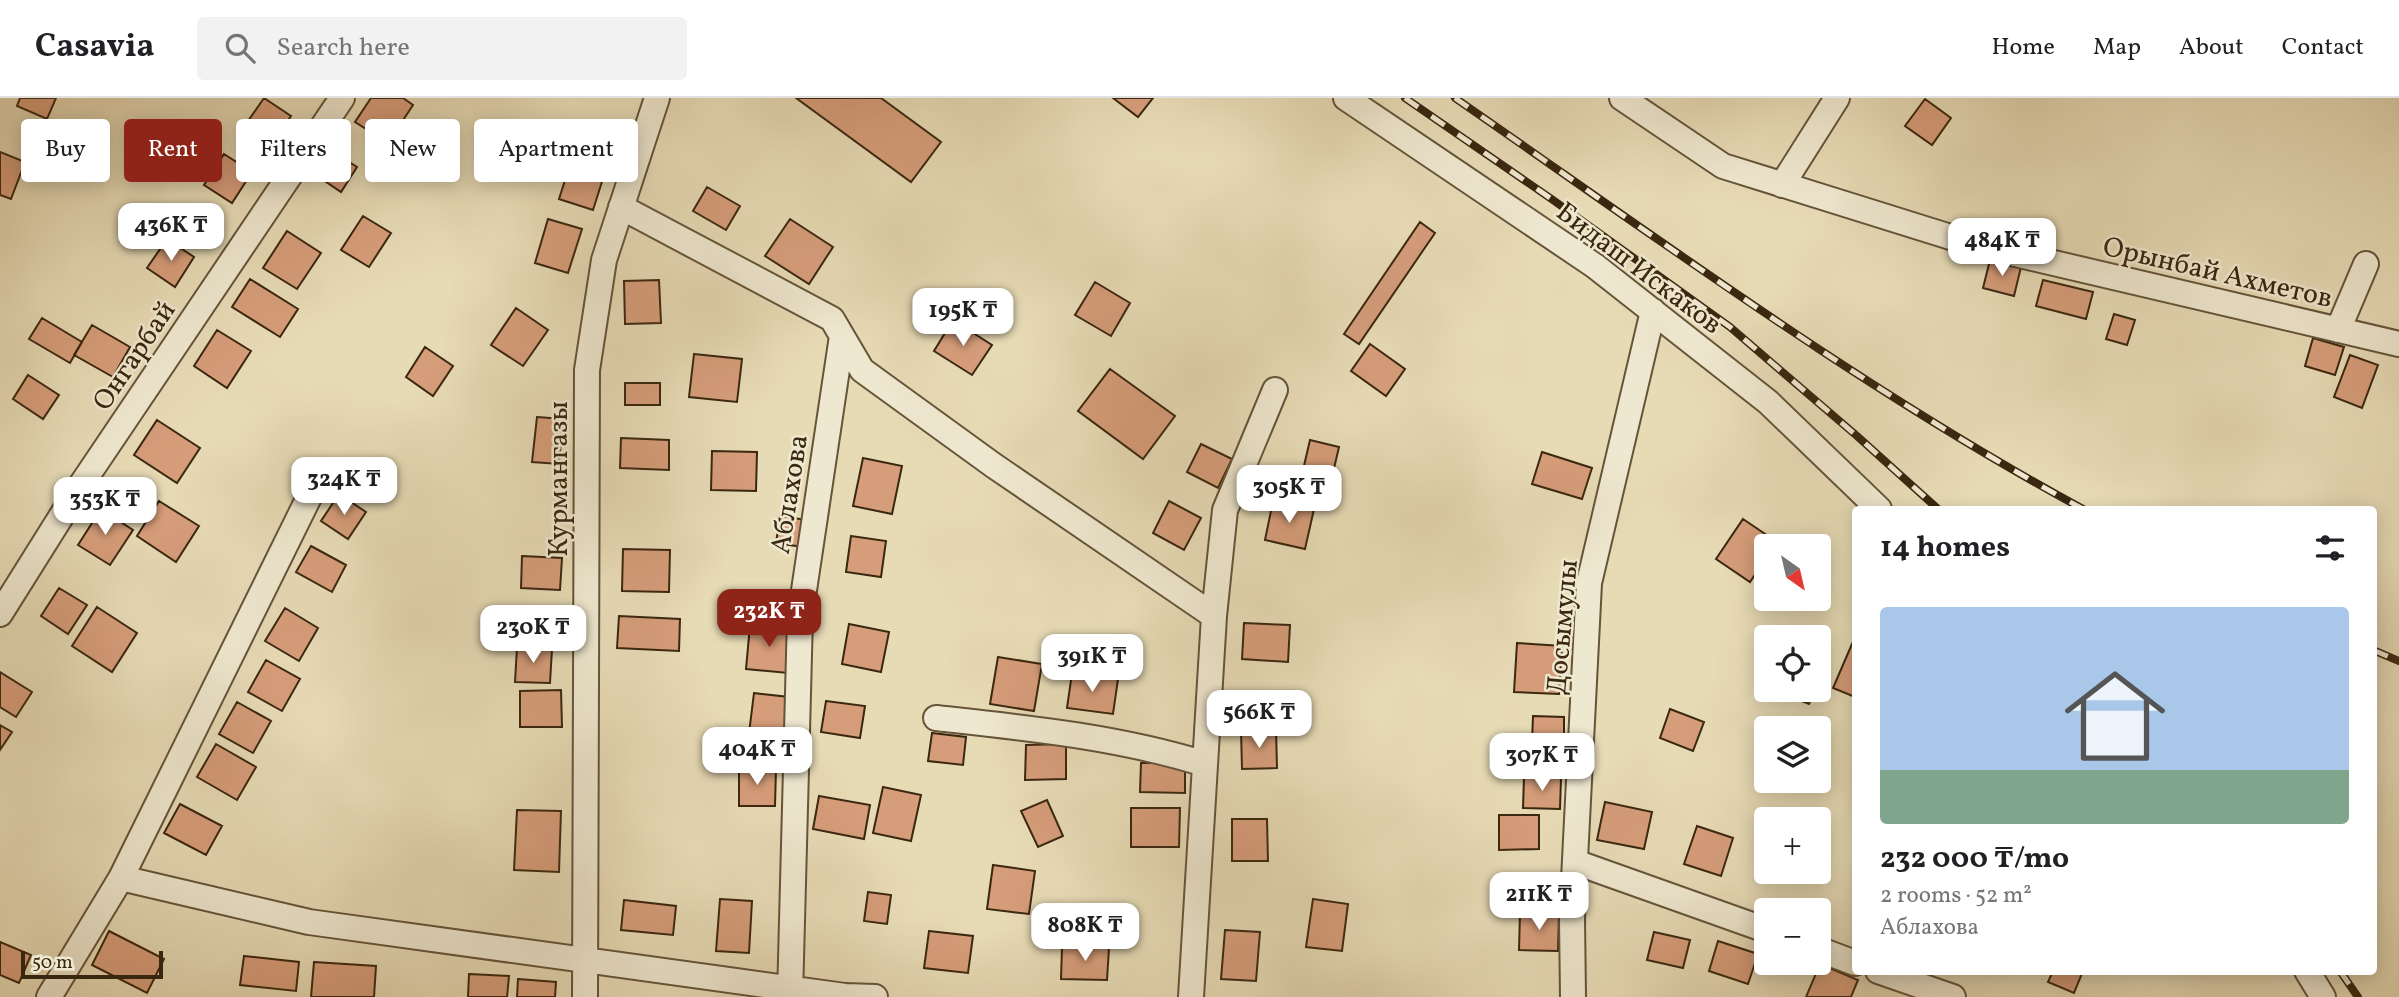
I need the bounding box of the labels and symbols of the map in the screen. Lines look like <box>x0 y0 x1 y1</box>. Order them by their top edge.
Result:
street label: Бидаш Искаков <box>1547 194 1730 344</box>
pin: 436K ₸ <box>114 204 228 263</box>
pin: 484K ₸ <box>1945 218 2059 278</box>
street label: Орынбай Ахметов <box>2099 228 2336 319</box>
pin: 195K ₸ <box>906 288 1020 348</box>
street label: Онгарбай <box>84 294 186 419</box>
street label: Курмангазы <box>540 401 579 557</box>
street label: Аблахова <box>762 432 819 557</box>
pin: 324K ₸ <box>287 458 401 517</box>
pin: 305K ₸ <box>1232 466 1346 525</box>
pin: 353K ₸ <box>48 478 162 537</box>
north arrow <box>1754 534 1830 611</box>
street label: Досымулы <box>1538 558 1589 696</box>
pin: 232K ₸ <box>712 589 826 649</box>
pin: 230K ₸ <box>476 606 590 665</box>
pin: 391K ₸ <box>1035 634 1149 694</box>
pin: 566K ₸ <box>1202 690 1316 750</box>
pin: 404K ₸ <box>700 728 814 787</box>
pin: 307K ₸ <box>1485 734 1599 793</box>
pin: 211K ₸ <box>1482 872 1596 932</box>
pin: 808K ₸ <box>1028 904 1142 963</box>
scale bar <box>21 948 163 980</box>

